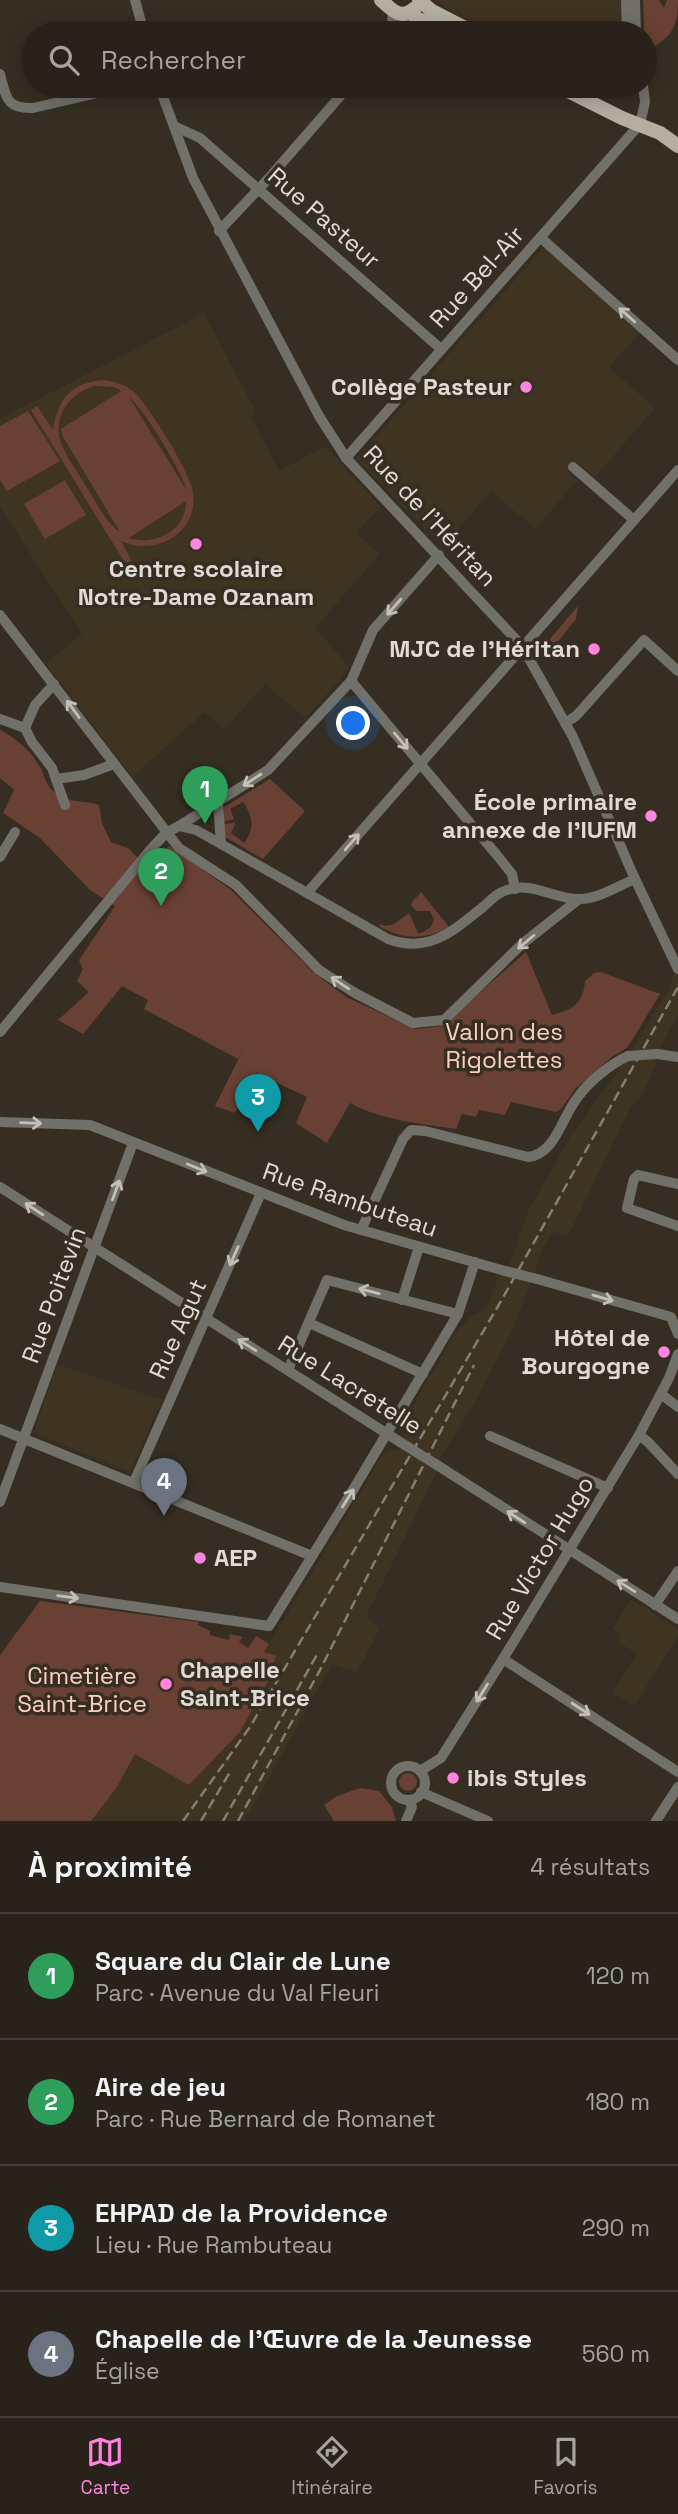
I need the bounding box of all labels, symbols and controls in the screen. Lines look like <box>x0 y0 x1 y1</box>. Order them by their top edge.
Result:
search box <box>21 21 657 98</box>
icon: search <box>45 41 83 79</box>
text: Rechercher <box>101 43 246 77</box>
street label: Rue Pasteur <box>262 160 387 275</box>
street label: Rue Bel-Air <box>423 219 531 334</box>
one-way arrow <box>618 307 636 323</box>
place label: Collège Pasteur <box>331 371 512 402</box>
marker: Collège Pasteur <box>518 379 534 395</box>
street label: Rue de l'Héritan <box>357 438 504 593</box>
marker: Centre scolaire Notre-Dame Ozanam <box>188 536 204 552</box>
place label: Centre scolaire Notre-Dame Ozanam <box>78 553 314 612</box>
one-way arrow <box>386 597 402 615</box>
place label: MJC de l'Héritan <box>389 633 580 664</box>
marker: MJC de l'Héritan <box>586 641 602 657</box>
one-way arrow <box>65 700 80 719</box>
your location <box>336 706 370 740</box>
one-way arrow <box>393 732 409 750</box>
pin: 1 <box>182 766 228 824</box>
one-way arrow <box>242 773 262 787</box>
place label: École primaire annexe de l'IUFM <box>442 786 637 845</box>
marker: École primaire annexe de l'IUFM <box>643 808 659 824</box>
one-way arrow <box>344 833 360 851</box>
pin: 2 <box>138 848 184 906</box>
one-way arrow <box>517 934 535 950</box>
one-way arrow <box>331 976 350 990</box>
park label: Vallon des Rigolettes <box>445 1016 563 1075</box>
pin: 3 <box>235 1074 281 1132</box>
one-way arrow <box>20 1117 43 1130</box>
street label: Rue Rambuteau <box>259 1155 442 1244</box>
one-way arrow <box>185 1163 207 1176</box>
one-way arrow <box>110 1180 123 1202</box>
one-way arrow <box>25 1202 44 1217</box>
street label: Rue Poitevin <box>15 1222 93 1367</box>
one-way arrow <box>227 1245 240 1266</box>
street label: Rue Agut <box>142 1274 213 1384</box>
one-way arrow <box>358 1284 381 1297</box>
one-way arrow <box>592 1292 614 1305</box>
place label: Hôtel de Bourgogne <box>522 1322 650 1381</box>
street label: Rue Lacretelle <box>272 1328 428 1441</box>
one-way arrow <box>237 1337 257 1351</box>
marker: Hôtel de Bourgogne <box>656 1344 672 1360</box>
pin: 4 <box>141 1458 187 1516</box>
street label: Rue Victor Hugo <box>478 1470 601 1645</box>
one-way arrow <box>341 1489 356 1508</box>
one-way arrow <box>506 1509 526 1523</box>
place label: AEP <box>214 1542 257 1573</box>
marker: AEP <box>192 1550 208 1566</box>
one-way arrow <box>616 1579 636 1593</box>
one-way arrow <box>56 1590 78 1603</box>
place label: Chapelle Saint-Brice <box>180 1654 310 1713</box>
park label: Cimetière Saint-Brice <box>17 1660 147 1719</box>
marker: Chapelle Saint-Brice <box>158 1676 174 1692</box>
one-way arrow <box>475 1682 489 1702</box>
one-way arrow <box>571 1702 590 1717</box>
place label: ibis Styles <box>467 1762 587 1793</box>
marker: ibis Styles <box>445 1770 461 1786</box>
text: À proximité <box>28 1847 192 1886</box>
text: 4 résultats <box>530 1852 650 1882</box>
text: Square du Clair de Lune <box>95 1944 391 1978</box>
text: 1 <box>46 1961 56 1991</box>
text: 120 m <box>586 1961 650 1991</box>
text: Parc · Avenue du Val Fleuri <box>95 1978 379 2008</box>
text: Aire de jeu <box>95 2070 226 2104</box>
text: 2 <box>44 2087 58 2117</box>
text: 180 m <box>586 2087 650 2117</box>
text: Parc · Rue Bernard de Romanet <box>95 2104 436 2134</box>
text: EHPAD de la Providence <box>95 2196 388 2230</box>
text: 3 <box>44 2213 58 2243</box>
text: 290 m <box>582 2213 650 2243</box>
text: Lieu · Rue Rambuteau <box>95 2230 332 2260</box>
text: Chapelle de l'Œuvre de la Jeunesse <box>95 2322 532 2356</box>
text: 4 <box>44 2339 58 2369</box>
text: 560 m <box>582 2339 650 2369</box>
text: Église <box>95 2356 160 2386</box>
tab: Carte <box>80 2433 130 2500</box>
tab: Itinéraire <box>291 2433 373 2500</box>
tab: Favoris <box>534 2433 598 2500</box>

